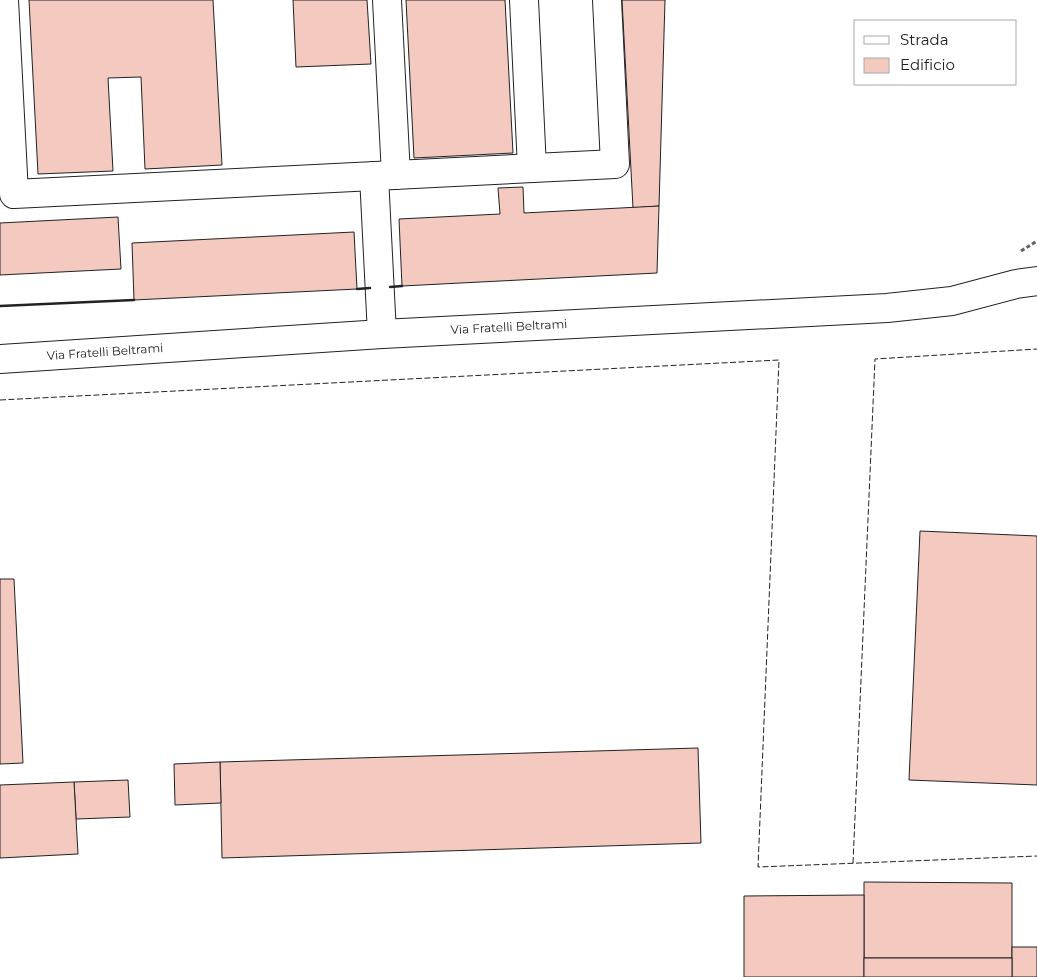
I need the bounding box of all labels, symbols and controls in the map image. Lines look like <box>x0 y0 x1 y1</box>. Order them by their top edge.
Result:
legend <box>854 20 1017 85</box>
text: Strada <box>900 30 949 49</box>
text: Edificio <box>900 55 955 74</box>
street label: Via Fratelli Beltrami <box>450 316 568 337</box>
street label: Via Fratelli Beltrami <box>46 340 164 363</box>

